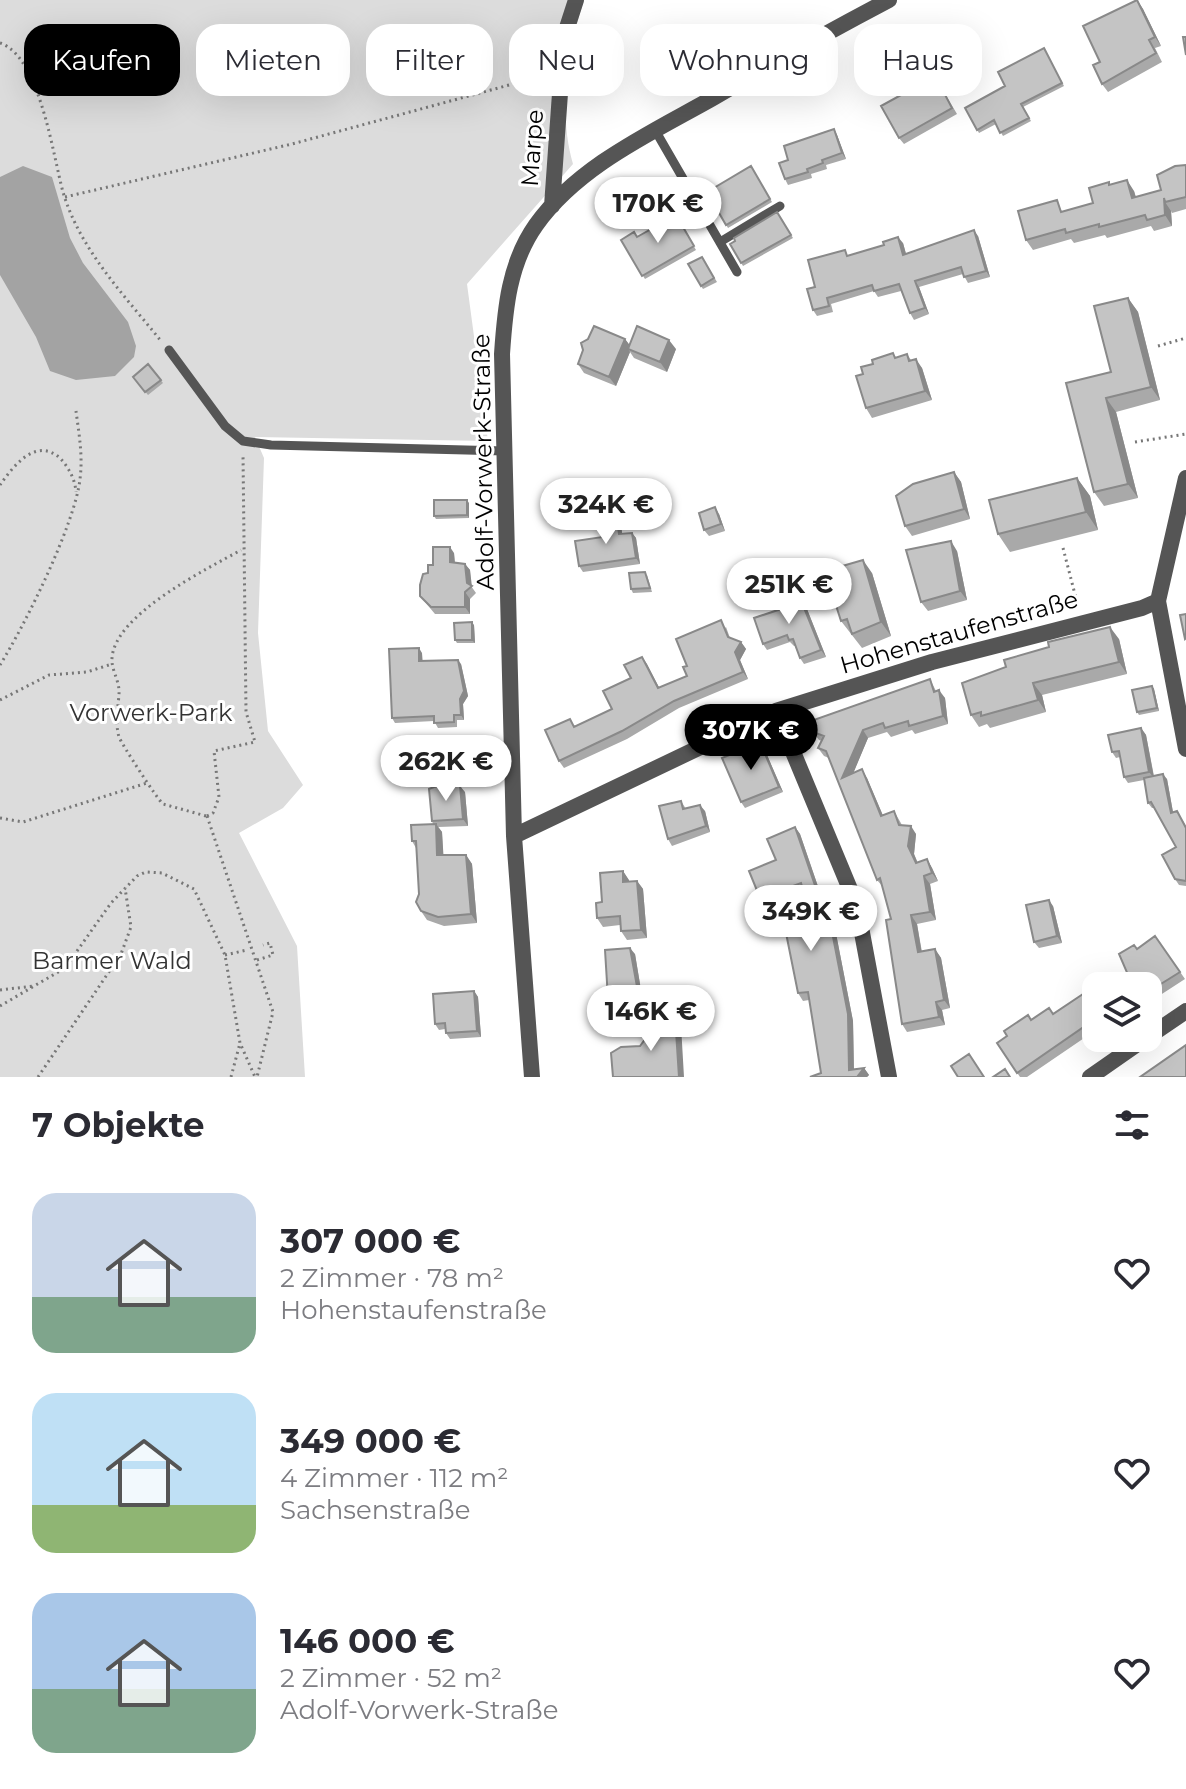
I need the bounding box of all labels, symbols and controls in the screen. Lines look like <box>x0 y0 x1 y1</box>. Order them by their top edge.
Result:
chip: Kaufen <box>24 24 180 96</box>
chip: Mieten <box>196 24 350 96</box>
chip: Filter <box>366 24 493 96</box>
chip: Neu <box>509 24 624 96</box>
chip: Wohnung <box>640 24 838 96</box>
chip: Haus <box>854 24 982 96</box>
street label: Marpe <box>515 108 549 188</box>
pin: 170K € <box>593 177 723 245</box>
text: 170K € <box>612 187 704 219</box>
street label: Adolf-Vorwerk-Straße <box>466 333 500 591</box>
pin: 324K € <box>541 478 671 546</box>
text: 324K € <box>558 488 654 520</box>
pin: 251K € <box>724 558 854 626</box>
text: 251K € <box>745 568 833 600</box>
street label: Hohenstaufenstraße <box>837 584 1081 680</box>
park label: Vorwerk-Park <box>70 698 233 727</box>
pin: 307K € <box>686 704 816 772</box>
text: 307K € <box>703 714 799 746</box>
pin: 262K € <box>381 735 511 803</box>
text: 262K € <box>399 745 493 777</box>
pin: 349K € <box>746 885 876 953</box>
text: 349K € <box>762 895 860 927</box>
park label: Barmer Wald <box>32 946 192 975</box>
map controls <box>1082 972 1162 1052</box>
button: layers <box>1082 972 1162 1052</box>
pin: 146K € <box>586 985 716 1053</box>
text: 146K € <box>605 995 697 1027</box>
icon: filters <box>1110 1103 1154 1147</box>
text: 7 Objekte <box>32 1104 204 1146</box>
text: 307 000 € <box>280 1220 460 1262</box>
icon: home <box>96 1225 192 1321</box>
icon: heart <box>1110 1251 1154 1295</box>
text: 2 Zimmer · 78 m² <box>280 1262 504 1294</box>
text: Hohenstaufenstraße <box>280 1294 547 1326</box>
text: 349 000 € <box>280 1420 461 1462</box>
icon: home <box>96 1425 192 1521</box>
icon: heart <box>1110 1451 1154 1495</box>
text: 4 Zimmer · 112 m² <box>280 1462 509 1494</box>
text: Sachsenstraße <box>280 1494 470 1526</box>
text: 146 000 € <box>280 1620 455 1662</box>
icon: home <box>96 1625 192 1721</box>
icon: heart <box>1110 1651 1154 1695</box>
text: 2 Zimmer · 52 m² <box>280 1662 502 1694</box>
text: Adolf-Vorwerk-Straße <box>280 1694 558 1726</box>

